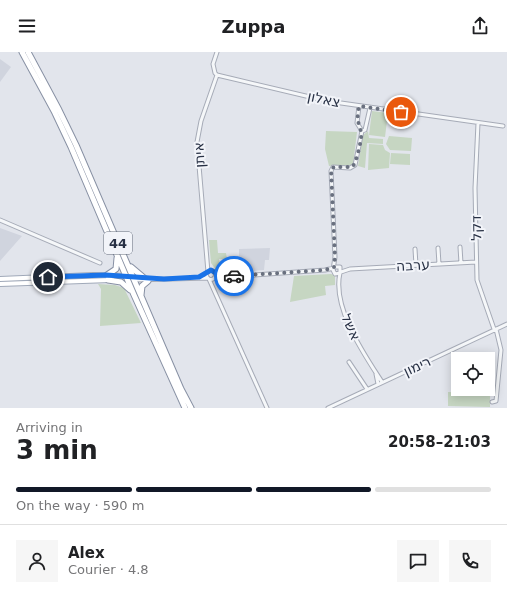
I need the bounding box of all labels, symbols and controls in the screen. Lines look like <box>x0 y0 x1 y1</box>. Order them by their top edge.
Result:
icon: menu <box>16 15 38 37</box>
icon: share <box>469 15 491 37</box>
text: Zuppa <box>222 16 285 37</box>
street label: צאלון <box>306 88 342 110</box>
pin <box>384 95 418 129</box>
icon: bag <box>390 101 412 123</box>
street label: איתן <box>190 142 208 168</box>
street label: דקל <box>468 215 484 241</box>
road number: 44 <box>104 232 132 254</box>
courier <box>214 256 254 296</box>
street label: ערבה <box>396 256 430 274</box>
pin <box>31 260 65 294</box>
icon: car <box>223 265 245 287</box>
icon: home <box>37 266 59 288</box>
street label: אשל <box>338 311 364 343</box>
map controls <box>451 352 495 396</box>
button: locate <box>451 352 495 396</box>
street label: רימון <box>401 353 433 379</box>
text: Arriving in <box>16 420 83 435</box>
text: 20:58–21:03 <box>388 433 491 451</box>
text: 3 min <box>16 435 98 465</box>
text: On the way · 590 m <box>16 498 144 513</box>
button: person <box>16 540 58 582</box>
button: chat <box>397 540 439 582</box>
button: phone <box>449 540 491 582</box>
text: Alex <box>68 544 105 562</box>
text: Courier · 4.8 <box>68 562 149 577</box>

